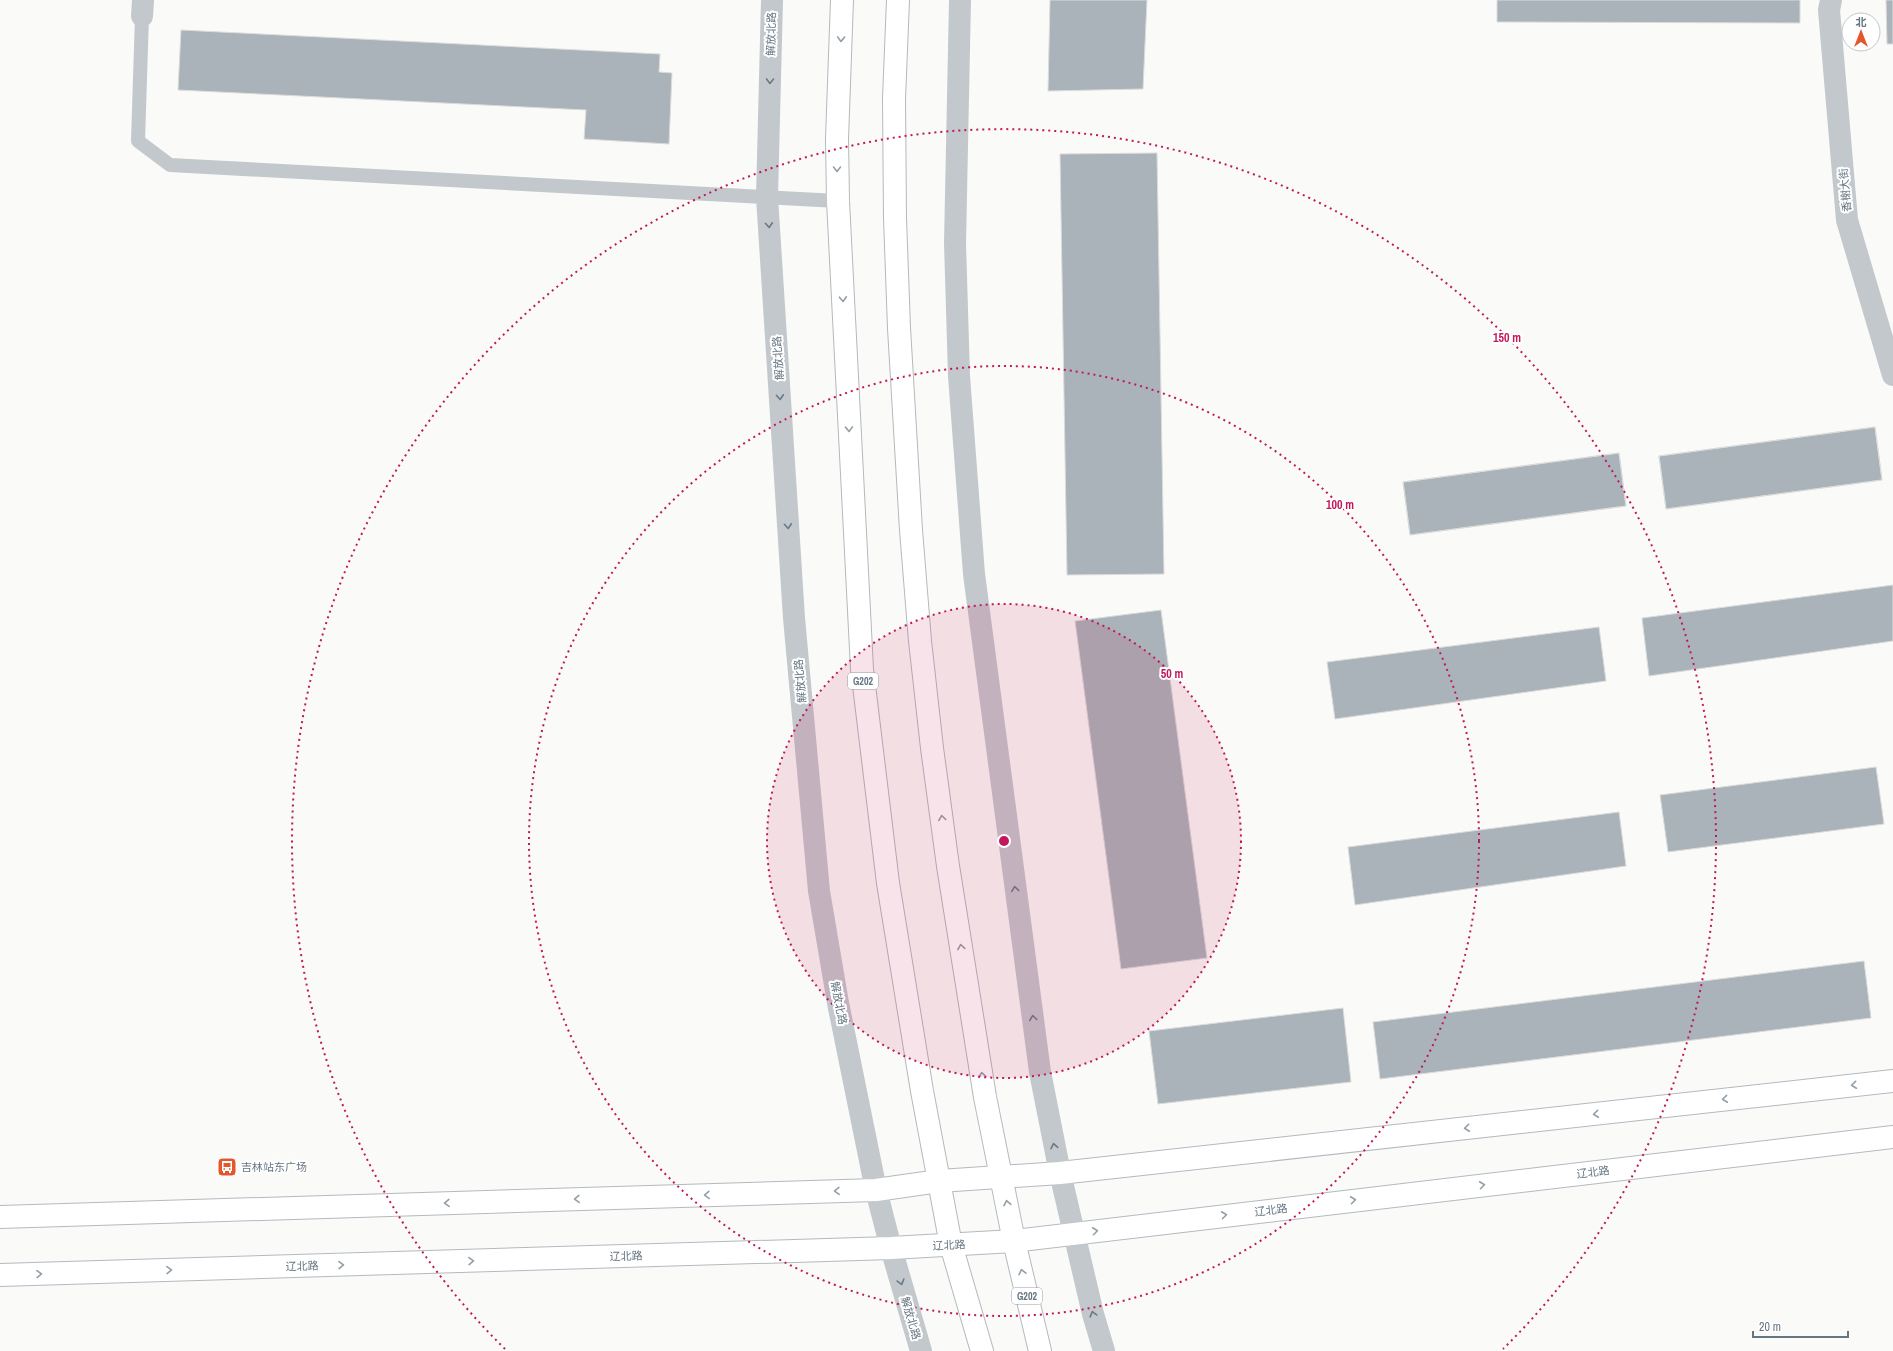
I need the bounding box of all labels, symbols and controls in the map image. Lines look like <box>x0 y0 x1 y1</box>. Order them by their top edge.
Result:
street label: 解放北路 <box>764 12 778 56</box>
north arrow <box>1841 12 1881 52</box>
text: 北 <box>1856 15 1867 29</box>
one-way arrow <box>836 36 845 42</box>
one-way arrow <box>766 78 774 84</box>
one-way arrow <box>833 166 842 172</box>
street label: 香榭大街 <box>1836 167 1854 213</box>
one-way arrow <box>765 222 774 228</box>
one-way arrow <box>839 296 848 302</box>
text: 150 m <box>1493 330 1521 346</box>
street label: 解放北路 <box>769 336 787 380</box>
one-way arrow <box>776 394 784 400</box>
one-way arrow <box>845 426 854 432</box>
text: 100 m <box>1326 497 1354 513</box>
one-way arrow <box>784 523 793 529</box>
street label: 解放北路 <box>791 658 809 704</box>
text: 50 m <box>1161 666 1183 682</box>
road number: G202 <box>848 673 878 689</box>
one-way arrow <box>938 815 947 821</box>
centre of rings <box>997 834 1011 848</box>
one-way arrow <box>1011 886 1020 892</box>
one-way arrow <box>957 944 966 950</box>
street label: 解放北路 <box>828 980 850 1026</box>
one-way arrow <box>1029 1015 1038 1021</box>
one-way arrow <box>978 1072 986 1078</box>
one-way arrow <box>1851 1080 1857 1089</box>
one-way arrow <box>1722 1095 1728 1104</box>
one-way arrow <box>1593 1109 1599 1118</box>
one-way arrow <box>1464 1123 1470 1132</box>
one-way arrow <box>1051 1143 1059 1149</box>
bus stop icon: 吉林站东广场 <box>216 1156 238 1178</box>
place label: 吉林站东广场 <box>241 1160 307 1174</box>
street label: 辽北路 <box>1576 1163 1610 1181</box>
one-way arrow <box>1479 1181 1485 1190</box>
one-way arrow <box>834 1187 840 1195</box>
one-way arrow <box>704 1191 710 1199</box>
one-way arrow <box>574 1195 580 1203</box>
one-way arrow <box>1350 1196 1356 1205</box>
one-way arrow <box>444 1199 450 1207</box>
one-way arrow <box>1003 1200 1011 1206</box>
street label: 辽北路 <box>1254 1201 1288 1219</box>
one-way arrow <box>1221 1211 1227 1220</box>
one-way arrow <box>1092 1226 1098 1235</box>
street label: 辽北路 <box>932 1237 966 1253</box>
street label: 辽北路 <box>609 1248 643 1264</box>
one-way arrow <box>468 1256 474 1265</box>
street label: 辽北路 <box>285 1258 319 1274</box>
one-way arrow <box>338 1260 344 1269</box>
one-way arrow <box>166 1266 172 1274</box>
one-way arrow <box>36 1269 42 1278</box>
one-way arrow <box>1018 1269 1026 1275</box>
one-way arrow <box>896 1278 905 1285</box>
road number: G202 <box>1012 1288 1042 1304</box>
street label: 解放北路 <box>898 1295 924 1341</box>
one-way arrow <box>1089 1310 1098 1317</box>
scale bar <box>1753 1313 1848 1339</box>
text: 20 m <box>1759 1319 1781 1335</box>

